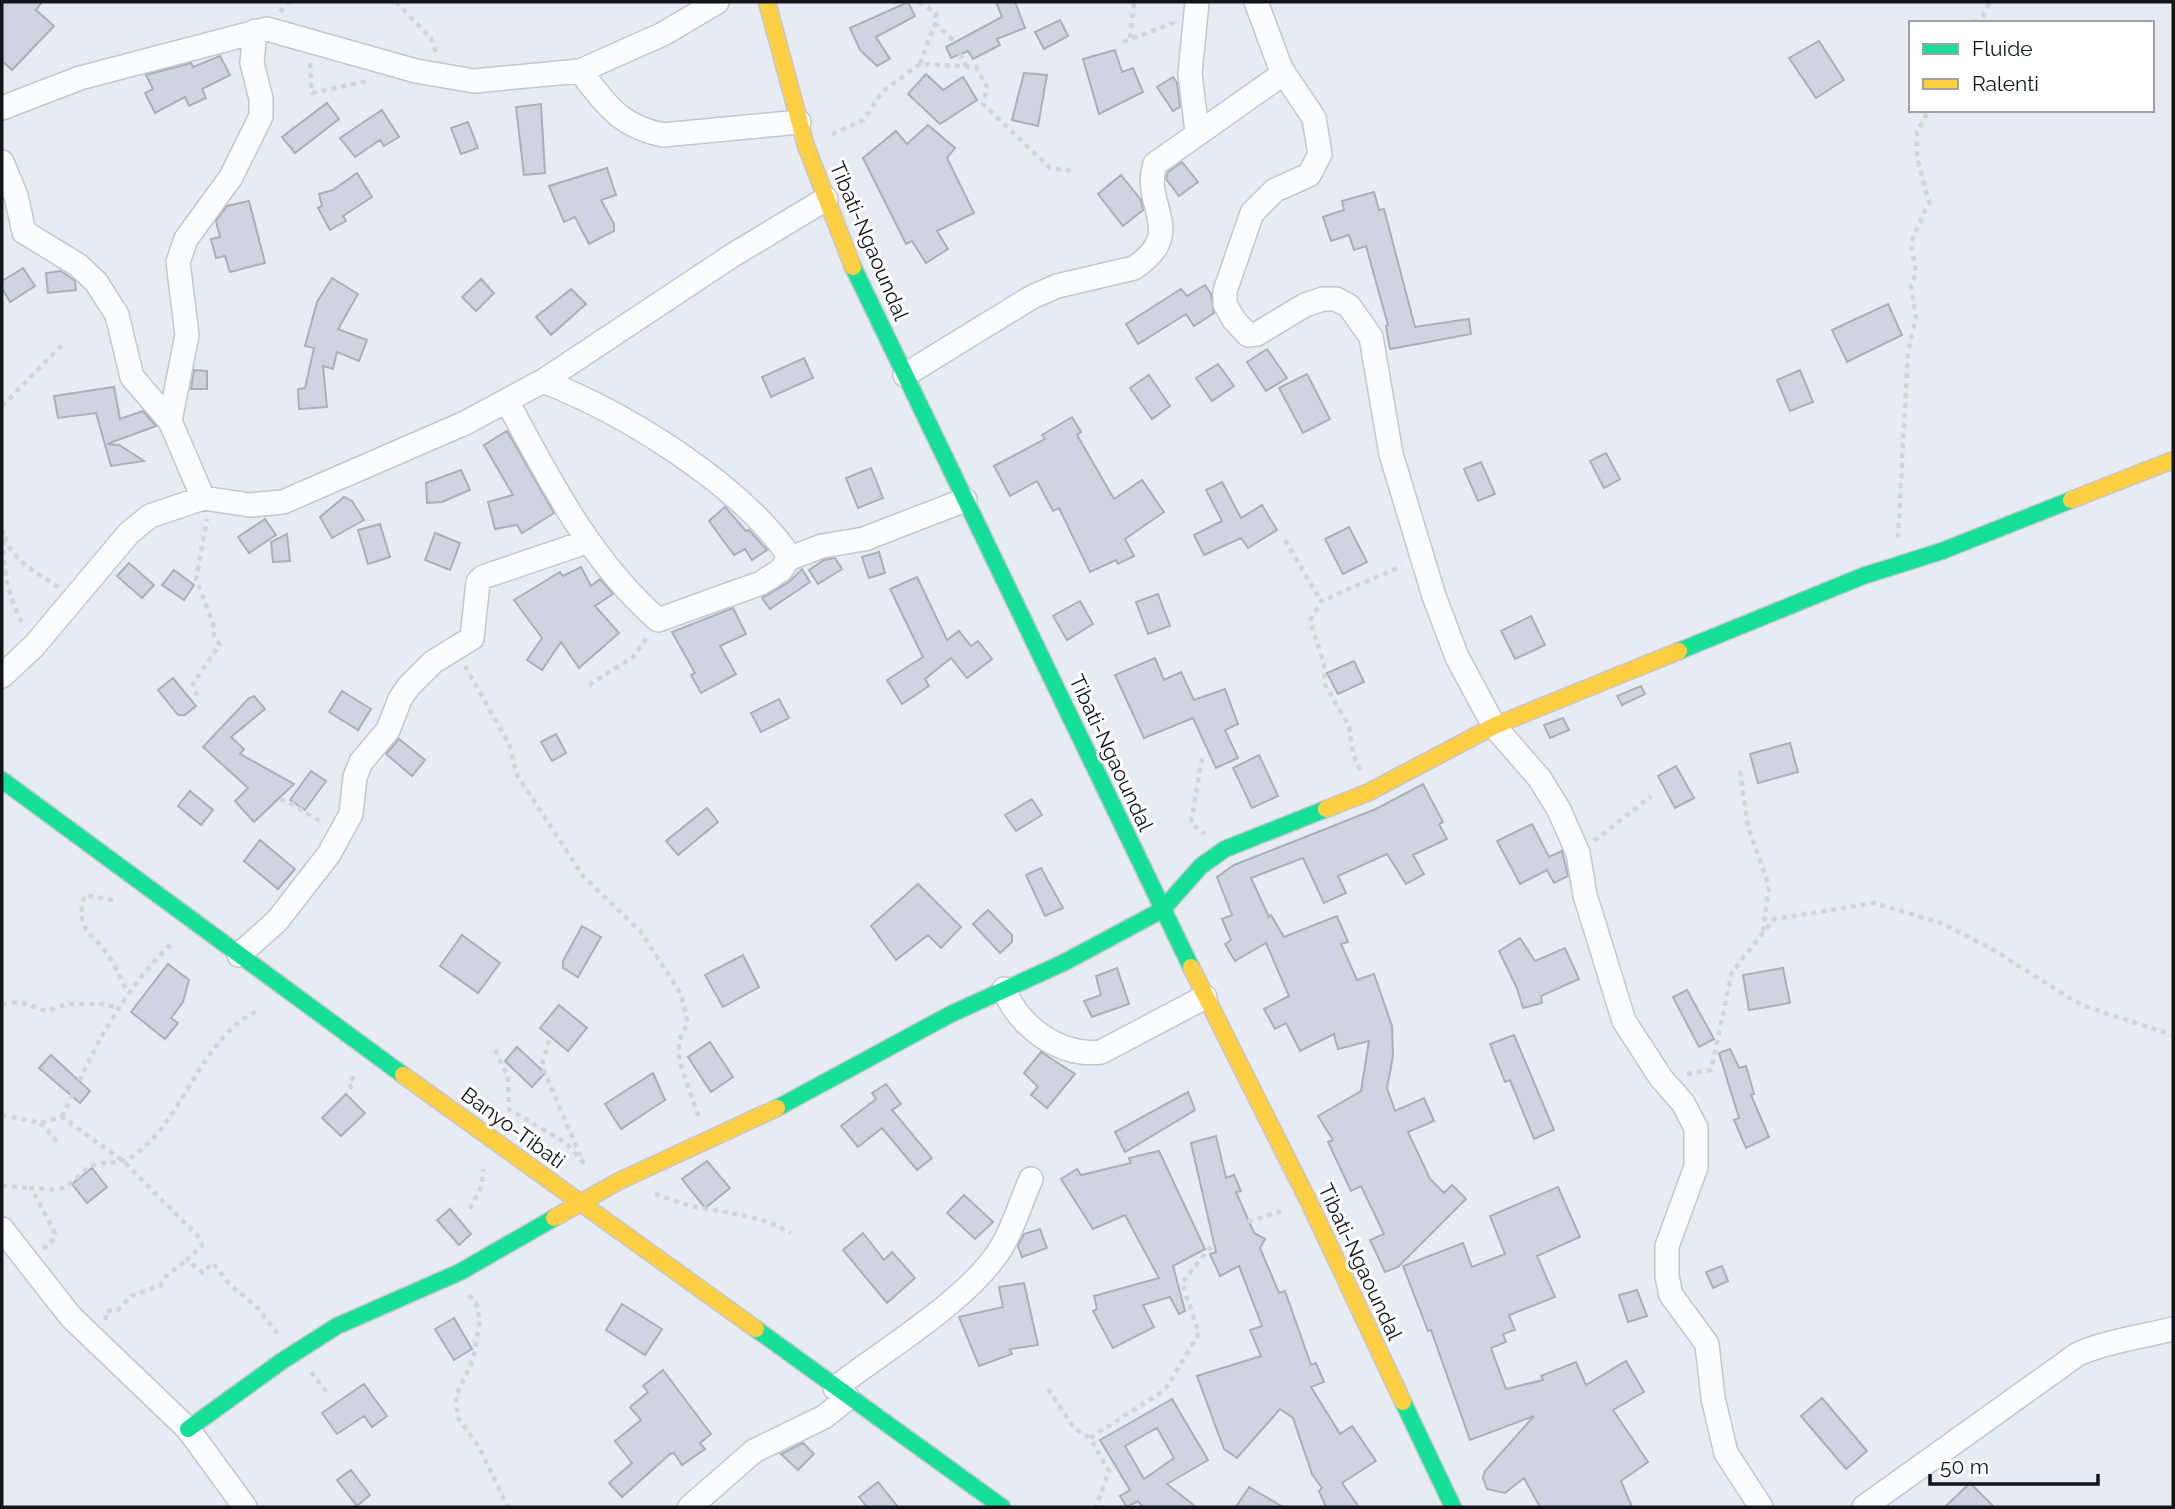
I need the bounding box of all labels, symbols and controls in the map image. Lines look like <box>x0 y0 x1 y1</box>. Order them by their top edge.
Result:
legend <box>1909 21 2154 112</box>
text: Fluide <box>1972 36 2033 61</box>
text: Ralenti <box>1972 71 2039 96</box>
street label: Tibati-Ngaoundal <box>825 158 914 324</box>
street label: Tibati-Ngaoundal <box>1064 670 1159 835</box>
street label: Banyo-Tibati <box>457 1082 570 1173</box>
street label: Tibati-Ngaoundal <box>1313 1179 1408 1344</box>
scale bar <box>1930 1442 2098 1486</box>
text: 50 m <box>1940 1454 1989 1479</box>

